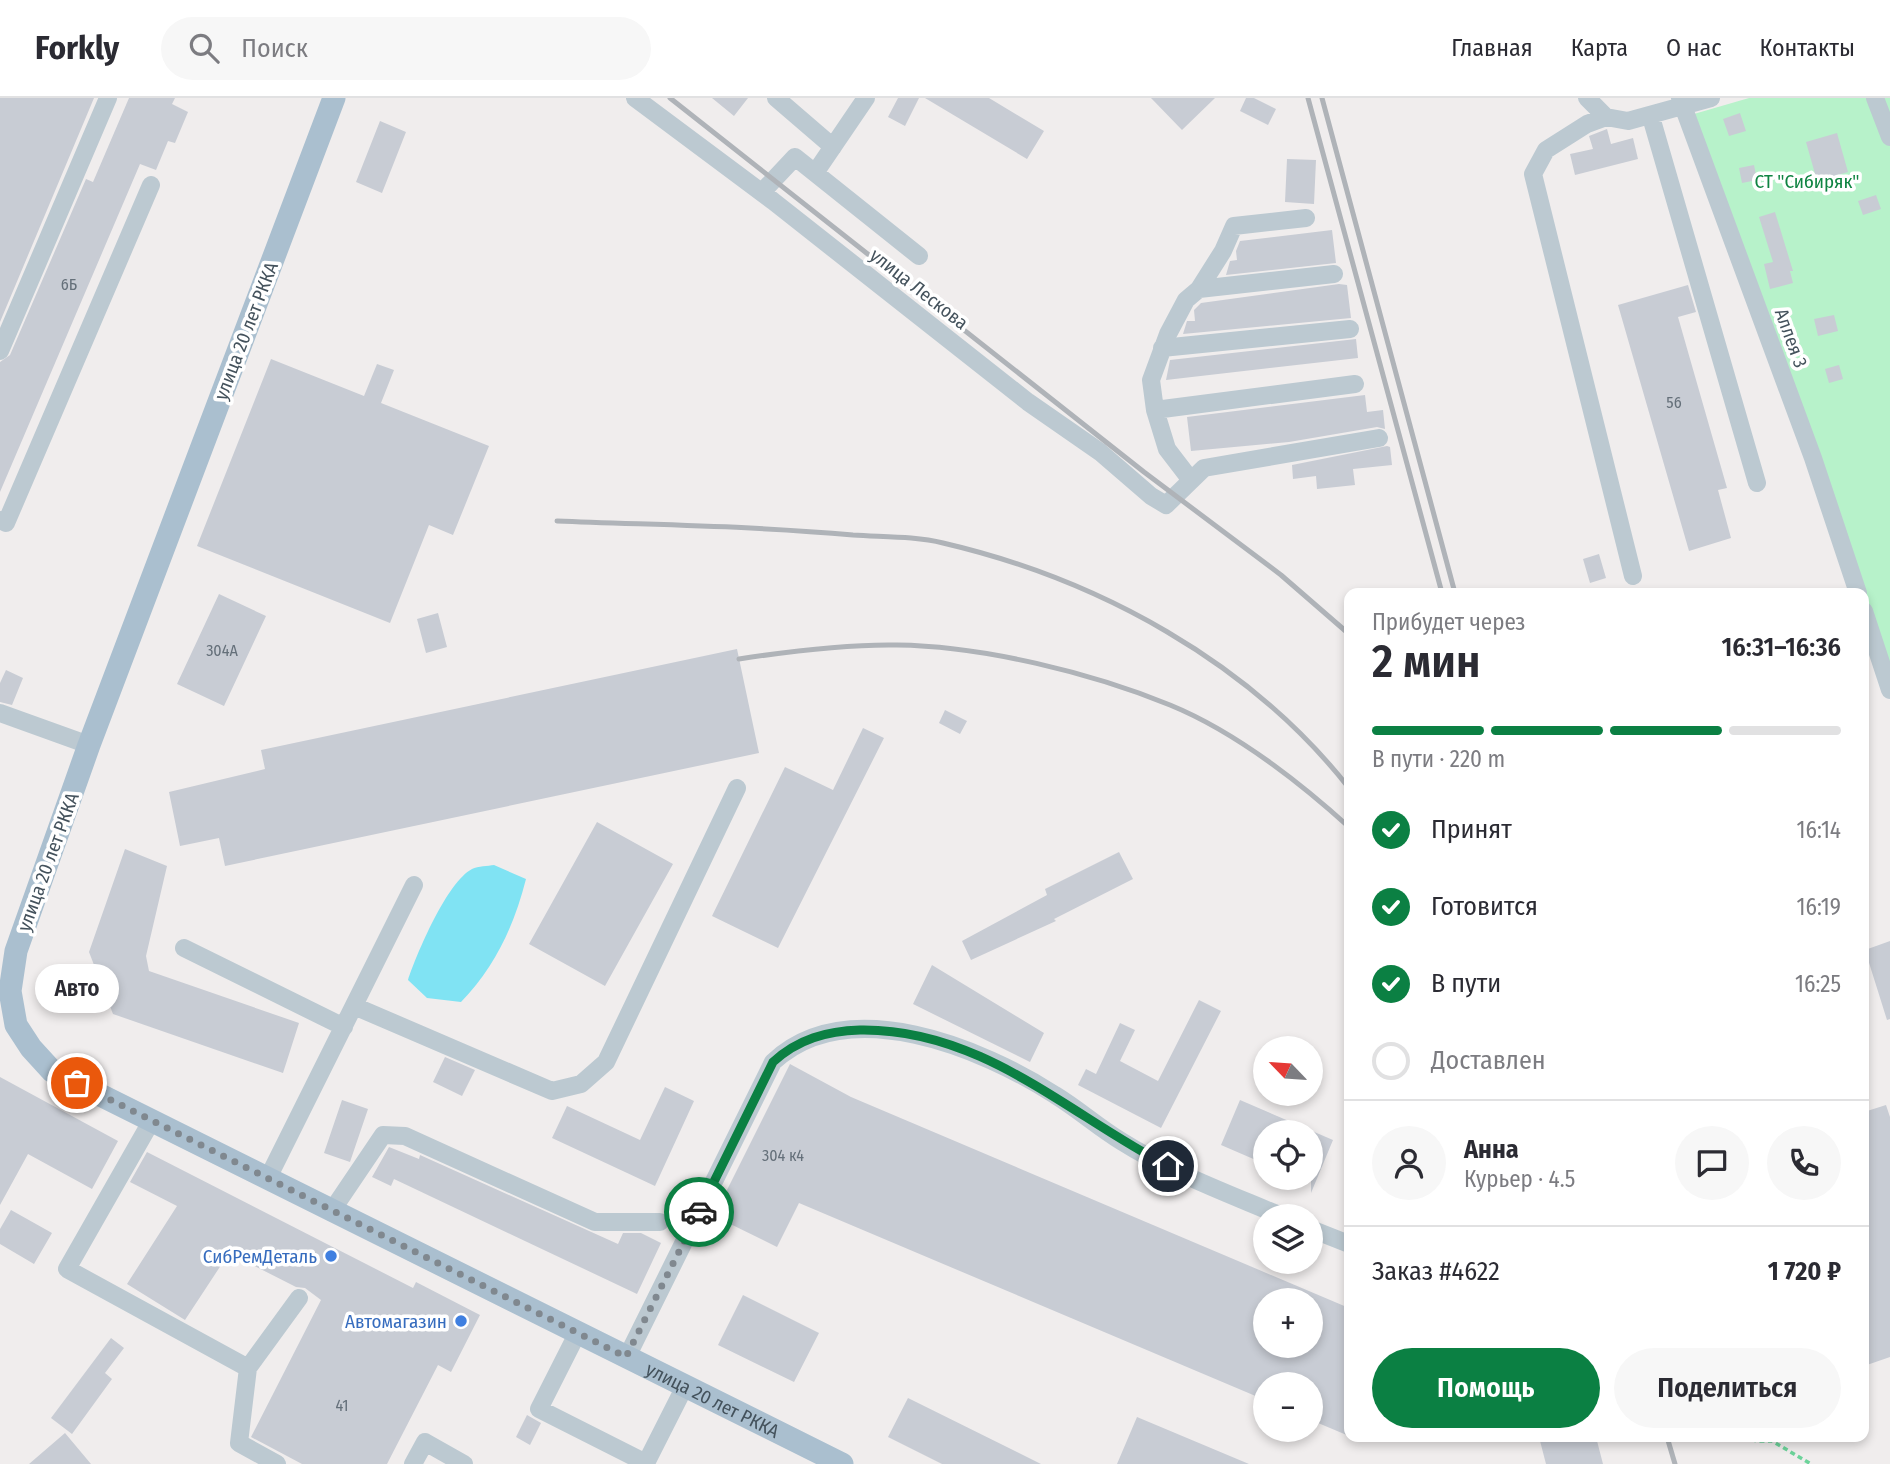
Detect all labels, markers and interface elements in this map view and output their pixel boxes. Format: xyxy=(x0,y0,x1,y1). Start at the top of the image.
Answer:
search box xyxy=(161,17,651,80)
text: Forkly xyxy=(35,28,119,68)
icon: search xyxy=(185,29,223,67)
text: Поиск xyxy=(241,33,308,64)
text: Главная xyxy=(1451,34,1533,62)
text: Карта xyxy=(1571,34,1628,62)
text: О нас xyxy=(1666,34,1721,62)
text: Контакты xyxy=(1759,34,1855,62)
park label: СТ "Сибиряк" xyxy=(1755,170,1859,193)
street label: улица Лескова xyxy=(865,244,973,334)
street label: улица 20 лет РККА xyxy=(209,259,283,403)
house number: 6Б xyxy=(61,275,77,294)
street label: Аллея 3 xyxy=(1770,305,1812,371)
house number: 56 xyxy=(1666,393,1682,412)
text: Прибудет через xyxy=(1372,608,1525,636)
text: 16:31–16:36 xyxy=(1721,632,1841,663)
text: 2 мин xyxy=(1372,634,1480,689)
house number: 304А xyxy=(206,641,238,660)
text: В пути · 220 m xyxy=(1372,745,1505,773)
street label: улица 20 лет РККА xyxy=(12,790,84,934)
icon: check xyxy=(1372,811,1410,849)
text: Принят xyxy=(1431,814,1512,845)
text: 16:14 xyxy=(1797,816,1841,844)
icon: check xyxy=(1372,888,1410,926)
text: Готовится xyxy=(1431,891,1538,922)
text: 16:19 xyxy=(1797,893,1841,921)
callout: Авто xyxy=(35,964,119,1013)
icon: check xyxy=(1372,965,1410,1003)
text: В пути xyxy=(1431,968,1501,999)
text: 16:25 xyxy=(1795,970,1841,998)
text: Авто xyxy=(54,974,100,1002)
north arrow xyxy=(1253,1036,1323,1106)
map controls xyxy=(1253,1036,1323,1442)
text: Доставлен xyxy=(1431,1045,1546,1076)
pin xyxy=(47,1053,107,1113)
icon: bag xyxy=(58,1064,96,1102)
button: locate xyxy=(1253,1120,1323,1190)
button: person xyxy=(1372,1126,1446,1200)
button: chat xyxy=(1675,1126,1749,1200)
button: phone xyxy=(1767,1126,1841,1200)
text: Анна xyxy=(1464,1134,1519,1165)
pin xyxy=(1138,1136,1198,1196)
house number: 304 к4 xyxy=(762,1146,804,1165)
icon: home xyxy=(1149,1147,1187,1185)
text: Курьер · 4.5 xyxy=(1464,1165,1575,1193)
courier xyxy=(664,1177,734,1247)
icon: car xyxy=(680,1193,718,1231)
button: layers xyxy=(1253,1204,1323,1274)
place label: СибРемДеталь xyxy=(203,1245,317,1268)
marker: СибРемДеталь xyxy=(323,1248,339,1264)
text: Заказ #4622 xyxy=(1372,1256,1500,1287)
text: 1 720 ₽ xyxy=(1768,1256,1841,1287)
button: + xyxy=(1253,1288,1323,1358)
place label: Автомагазин xyxy=(345,1310,447,1333)
marker: Автомагазин xyxy=(453,1313,469,1329)
button: Помощь xyxy=(1372,1348,1600,1428)
button: Поделиться xyxy=(1614,1348,1841,1428)
street label: улица 20 лет РККА xyxy=(642,1357,783,1443)
button: − xyxy=(1253,1372,1323,1442)
house number: 41 xyxy=(335,1396,349,1415)

